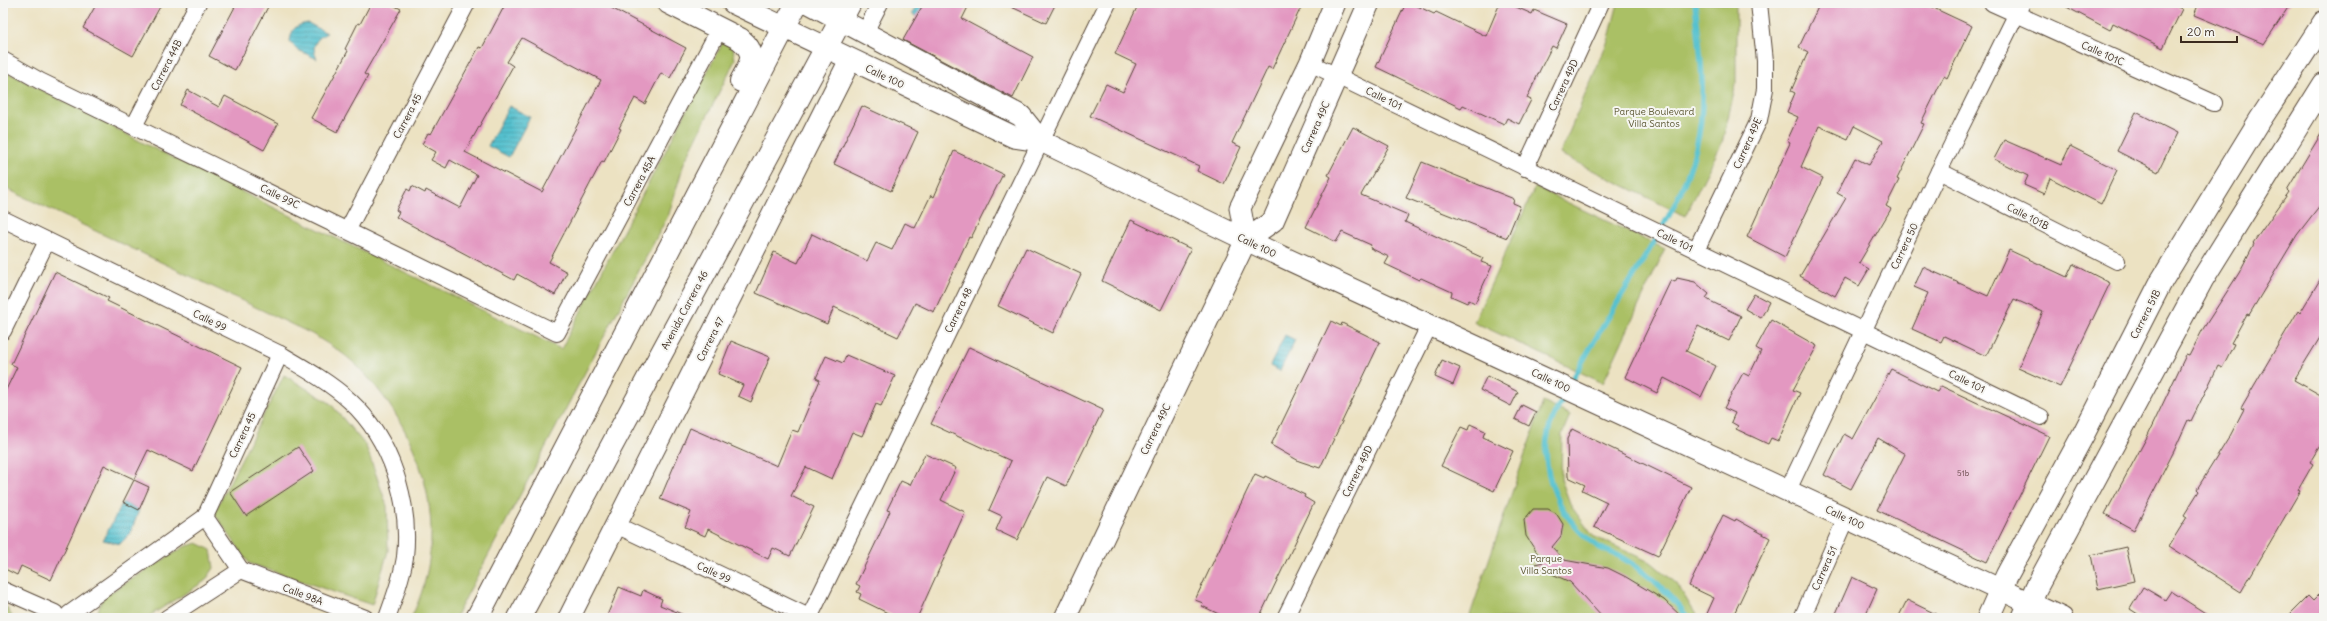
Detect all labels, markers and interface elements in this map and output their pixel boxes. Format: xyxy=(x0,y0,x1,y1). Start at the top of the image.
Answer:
scale bar xyxy=(2181,18,2237,44)
text: 20 m xyxy=(2187,24,2215,39)
street label: Carrera 44B xyxy=(148,37,185,93)
street label: Calle 101C xyxy=(2079,38,2127,69)
street label: Carrera 49D xyxy=(1546,57,1581,113)
street label: Calle 100 xyxy=(863,62,906,91)
street label: Calle 101 xyxy=(1363,84,1404,113)
street label: Carrera 45 xyxy=(390,91,425,141)
street label: Carrera 49C xyxy=(1298,99,1333,155)
park label: Parque Boulevard Villa Santos xyxy=(1614,105,1694,130)
street label: Carrera 49E xyxy=(1730,115,1765,171)
street label: Carrera 45A xyxy=(621,153,658,209)
street label: Calle 99C xyxy=(258,181,302,212)
street label: Calle 101B xyxy=(2005,200,2051,233)
street label: Carrera 50 xyxy=(1888,221,1921,272)
street label: Calle 101 xyxy=(1654,226,1695,255)
street label: Calle 100 xyxy=(1235,231,1278,260)
street label: Avenida Carrera 46 xyxy=(658,268,711,352)
street label: Carrera 48 xyxy=(942,285,975,335)
street label: Carrera 51B xyxy=(2127,287,2164,341)
street label: Calle 99 xyxy=(191,307,229,334)
street label: Carrera 47 xyxy=(694,315,727,364)
street label: Calle 100 xyxy=(1529,366,1572,395)
street label: Calle 101 xyxy=(1946,367,1987,396)
street label: Carrera 49C xyxy=(1137,401,1174,457)
street label: Carrera 45 xyxy=(226,410,259,460)
street label: Carrera 49D xyxy=(1339,443,1376,499)
house number: 51b xyxy=(1957,468,1970,478)
street label: Calle 100 xyxy=(1823,503,1866,532)
street label: Carrera 51 xyxy=(1809,544,1840,592)
park label: Parque Villa Santos xyxy=(1520,552,1572,577)
street label: Calle 99 xyxy=(695,559,733,586)
street label: Calle 98A xyxy=(281,581,325,608)

